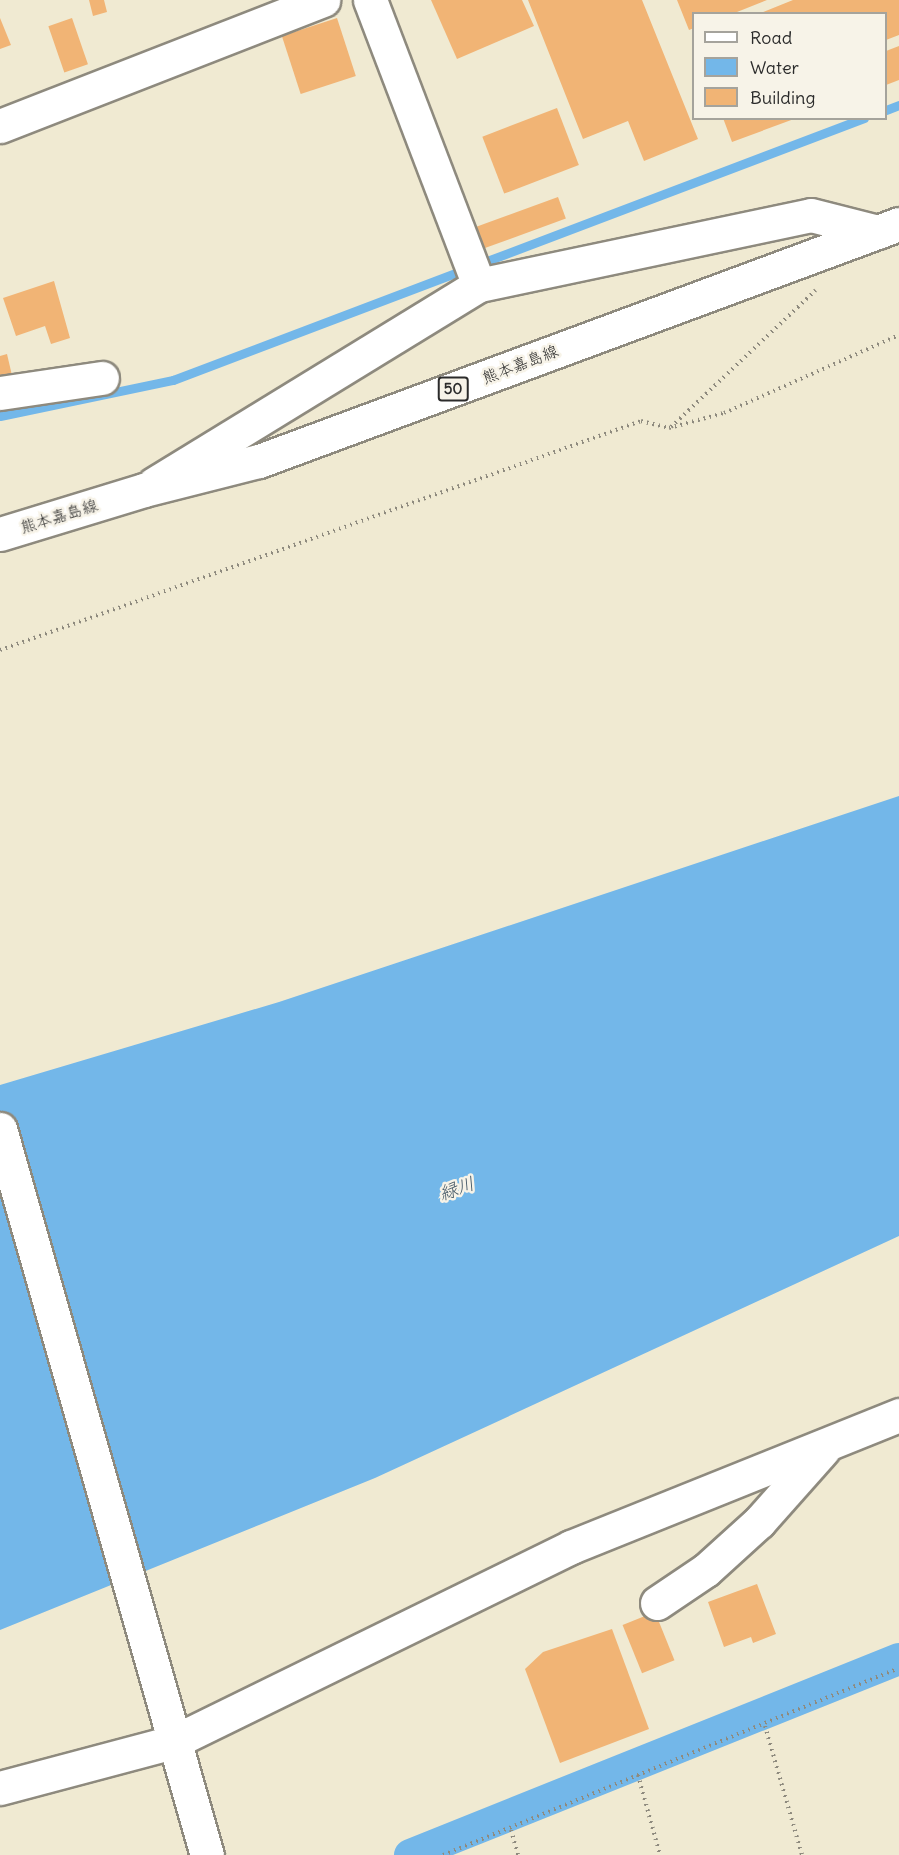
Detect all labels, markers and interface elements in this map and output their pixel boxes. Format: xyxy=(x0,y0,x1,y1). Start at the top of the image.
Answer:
legend xyxy=(692,12,887,120)
text: Road xyxy=(750,26,792,49)
text: Water xyxy=(750,56,799,79)
text: Building xyxy=(750,86,815,109)
street label: 熊本嘉島線 xyxy=(479,341,561,387)
road number: 50 xyxy=(436,377,470,401)
street label: 熊本嘉島線 xyxy=(18,495,100,537)
water label: 緑川 xyxy=(436,1173,478,1205)

